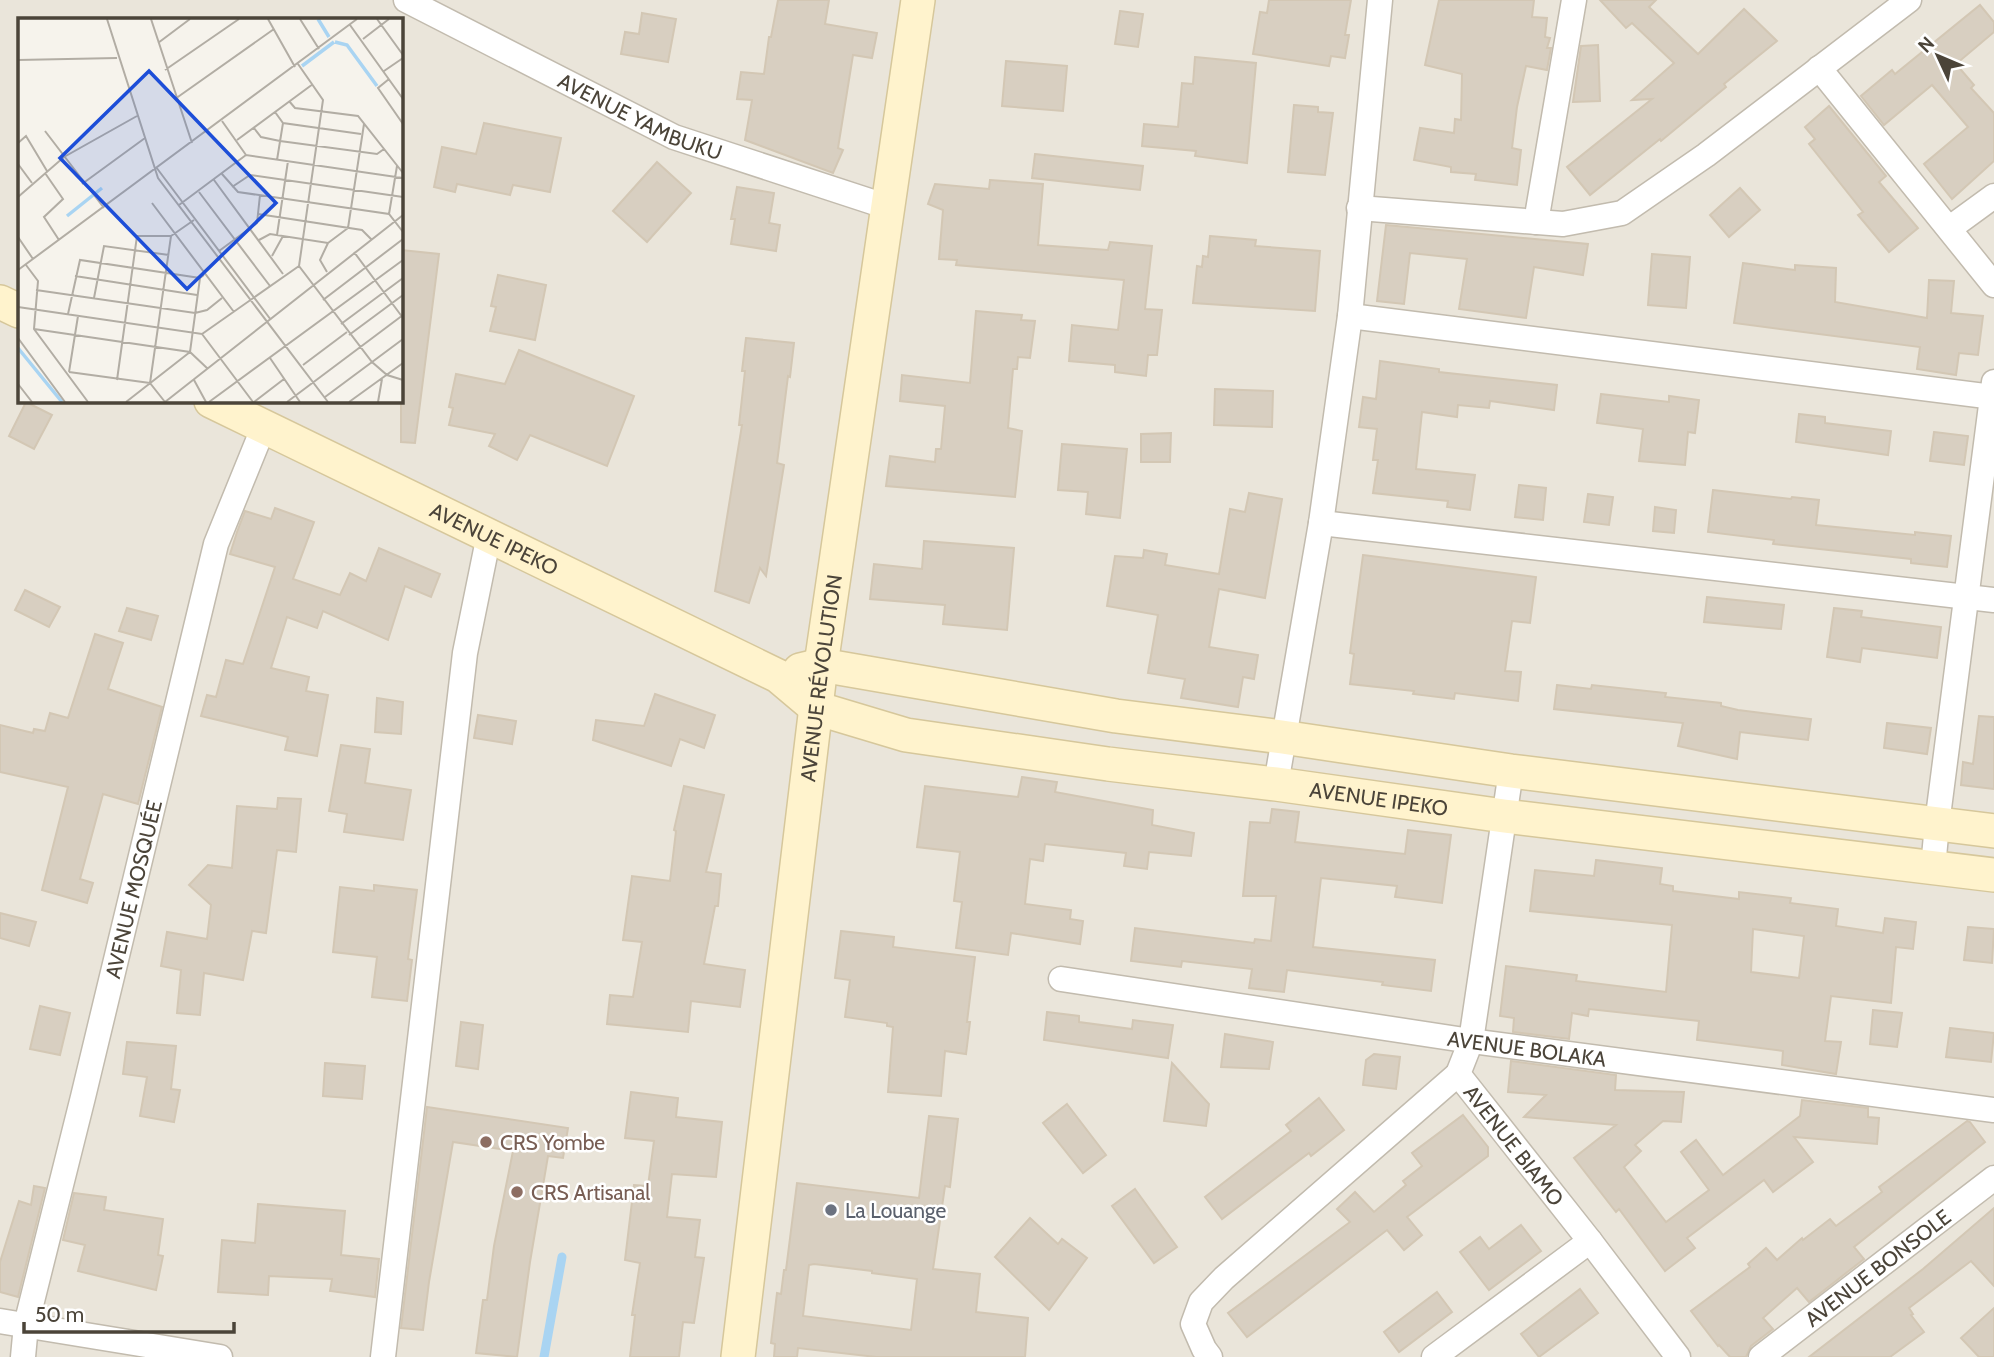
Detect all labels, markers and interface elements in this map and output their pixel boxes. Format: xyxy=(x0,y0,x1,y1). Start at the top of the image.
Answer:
inset map xyxy=(18,18,402,402)
north arrow xyxy=(1903,21,1973,91)
text: N xyxy=(1913,32,1939,57)
street label: AVENUE YAMBUKU xyxy=(554,68,725,164)
street label: AVENUE IPEKO xyxy=(426,497,563,580)
street label: AVENUE RÉVOLUTION xyxy=(795,573,847,783)
street label: AVENUE IPEKO xyxy=(1308,776,1450,821)
street label: AVENUE MOSQUÉE xyxy=(99,797,167,981)
street label: AVENUE BOLAKA xyxy=(1446,1025,1608,1071)
street label: AVENUE BIAMO xyxy=(1459,1080,1569,1210)
place label: CRS Yombe xyxy=(500,1130,605,1155)
marker: CRS Yombe xyxy=(478,1134,494,1150)
place label: CRS Artisanal xyxy=(531,1180,650,1205)
marker: CRS Artisanal xyxy=(509,1184,525,1200)
place label: La Louange xyxy=(845,1198,946,1223)
marker: La Louange xyxy=(823,1202,839,1218)
street label: AVENUE BONSOLE xyxy=(1800,1204,1955,1331)
scale bar xyxy=(24,1290,234,1334)
text: 50 m xyxy=(35,1302,84,1327)

